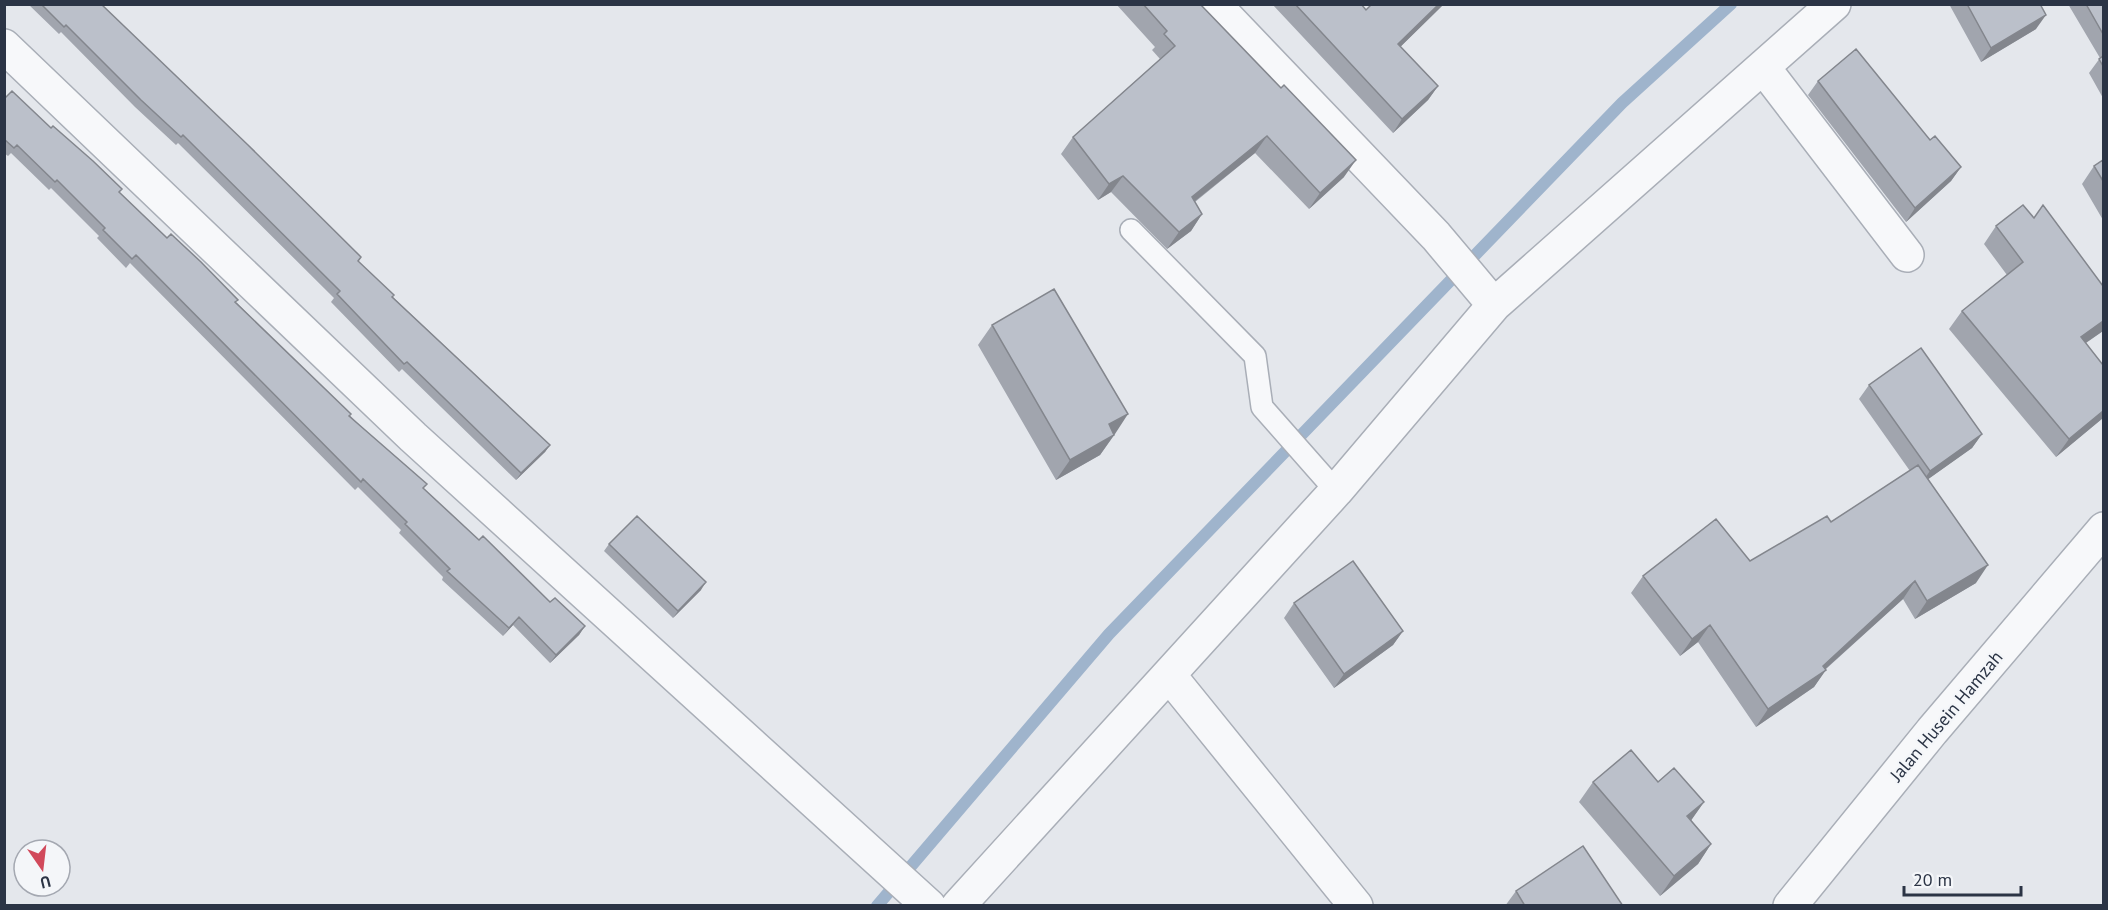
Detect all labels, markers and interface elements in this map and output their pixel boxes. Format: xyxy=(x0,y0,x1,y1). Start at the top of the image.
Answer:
street label: Jalan Husein Hamzah xyxy=(1884,646,2007,787)
north arrow xyxy=(12,838,72,898)
scale bar xyxy=(1904,859,2021,897)
text: 20 m xyxy=(1913,868,1952,891)
text: U xyxy=(38,872,53,893)

